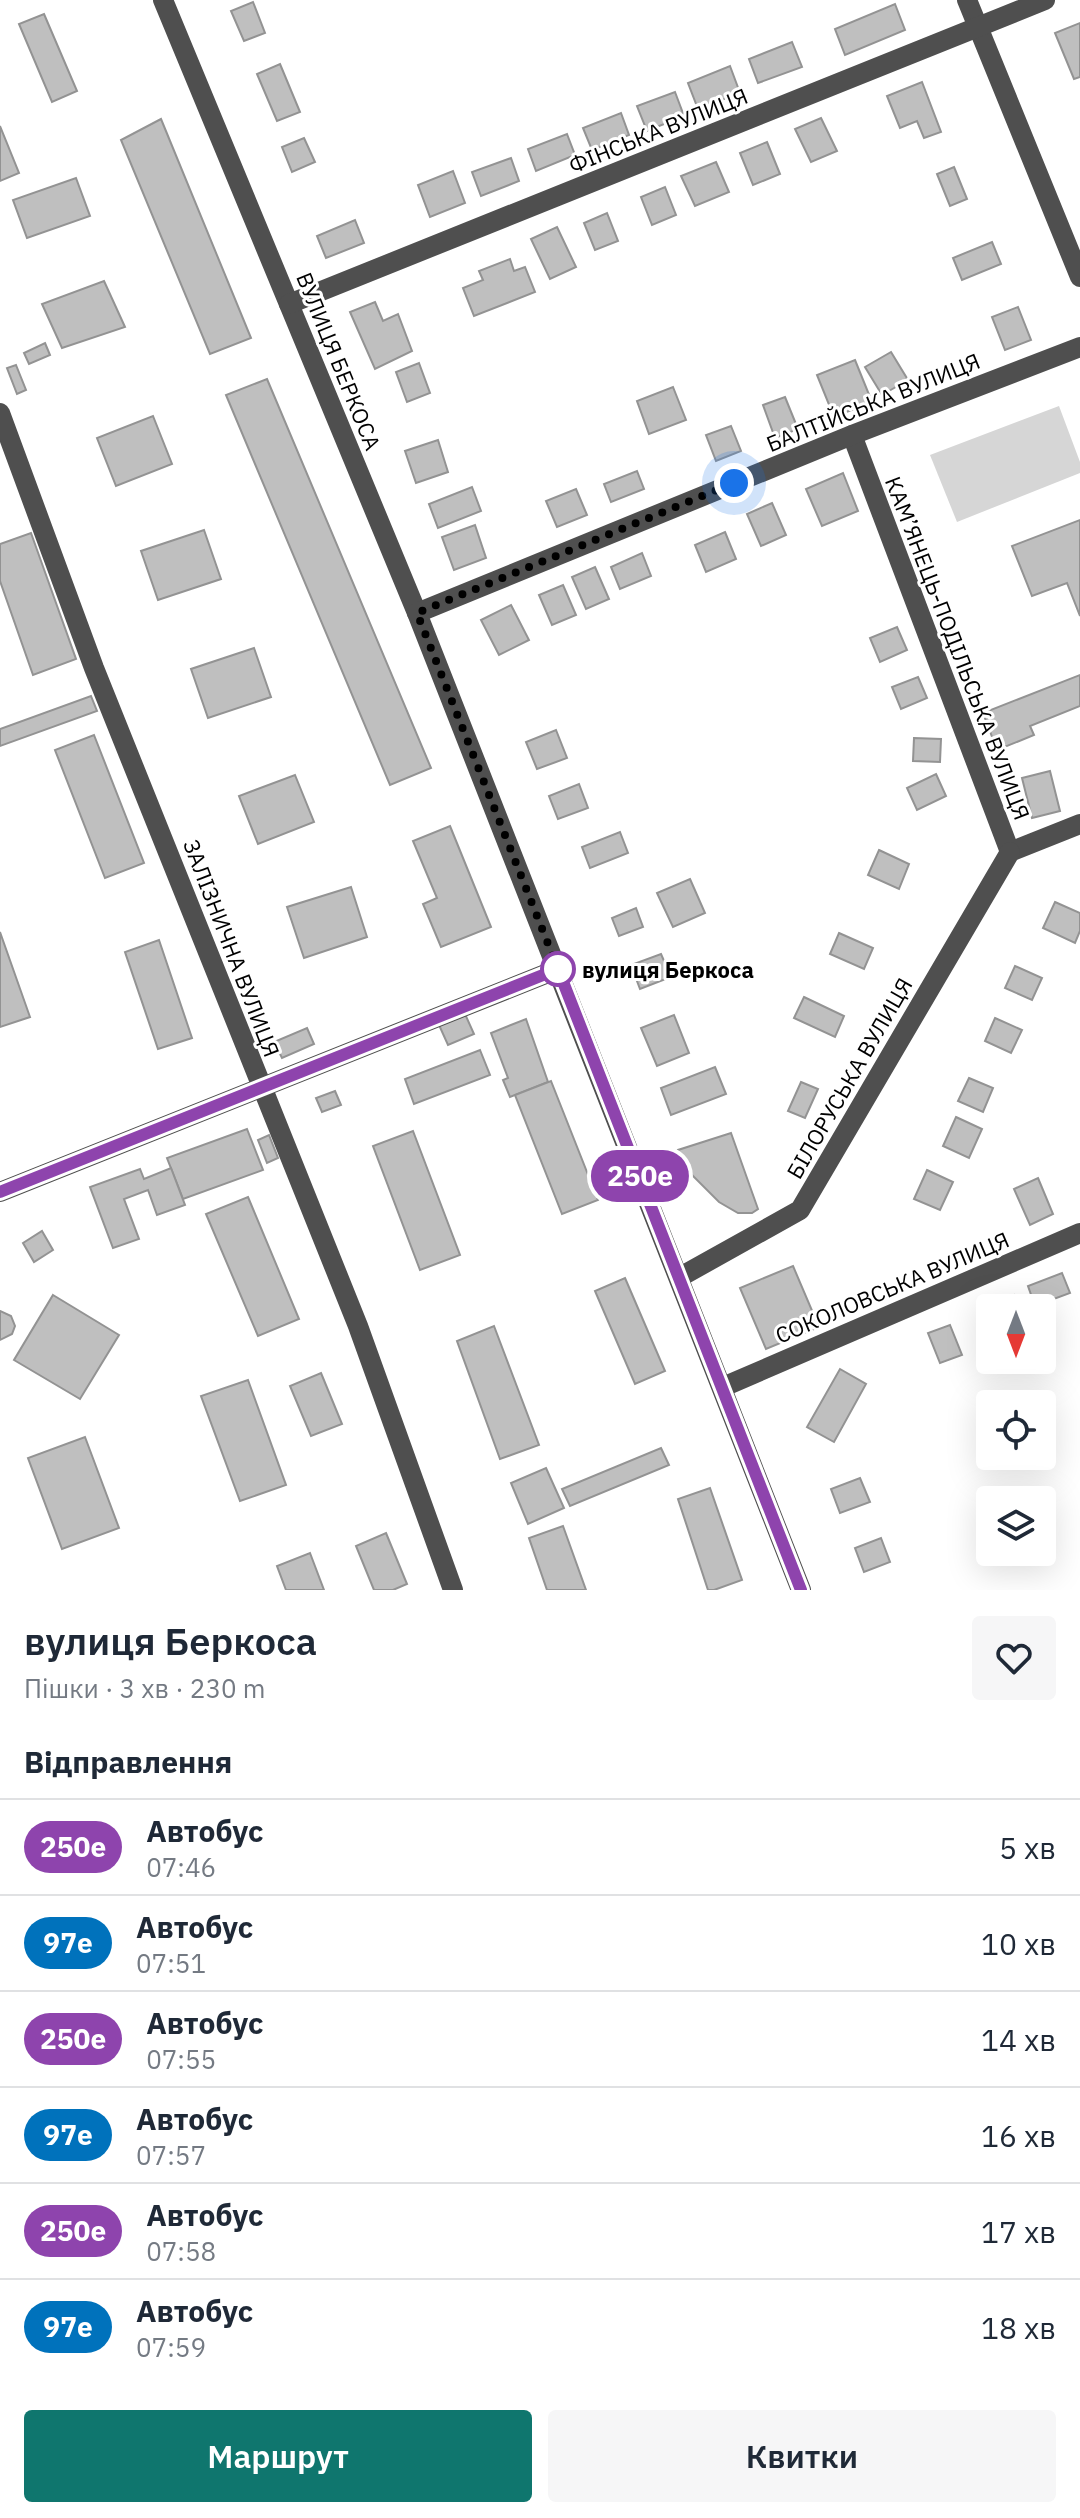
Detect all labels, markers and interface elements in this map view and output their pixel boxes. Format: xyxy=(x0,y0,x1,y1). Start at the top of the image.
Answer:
street label: ФІНСЬКА ВУЛИЦЯ xyxy=(564,81,752,179)
street label: ВУЛИЦЯ БЕРКОСА xyxy=(290,268,388,454)
street label: БАЛТІЙСЬКА ВУЛИЦЯ xyxy=(762,346,984,458)
your location xyxy=(714,463,754,503)
street label: КАМ’ЯНЕЦЬ-ПОДІЛЬСЬКА ВУЛИЦЯ xyxy=(879,472,1037,824)
street label: ЗАЛІЗНИЧНА ВУЛИЦЯ xyxy=(177,835,287,1061)
marker: вулиця Беркоса xyxy=(541,952,575,986)
place label: вулиця Беркоса xyxy=(582,955,754,984)
street label: БІЛОРУСЬКА ВУЛИЦЯ xyxy=(780,972,918,1184)
line badge: 250е xyxy=(584,1150,696,1202)
text: 250е xyxy=(607,1157,673,1194)
street label: СОКОЛОВСЬКА ВУЛИЦЯ xyxy=(771,1225,1013,1349)
north arrow xyxy=(976,1294,1056,1374)
map controls xyxy=(976,1294,1056,1566)
button: locate xyxy=(976,1390,1056,1470)
button: layers xyxy=(976,1486,1056,1566)
text: вулиця Беркоса xyxy=(24,1616,317,1665)
button: heart xyxy=(972,1616,1056,1700)
text: Пішки · 3 хв · 230 m xyxy=(24,1671,265,1705)
text: Відправлення xyxy=(24,1742,232,1781)
text: Автобус xyxy=(146,1811,263,1850)
text: 250е xyxy=(40,1828,106,1865)
text: 5 хв xyxy=(999,1828,1056,1867)
text: 07:46 xyxy=(146,1850,216,1884)
text: Автобус xyxy=(136,1907,253,1946)
text: 97е xyxy=(43,1924,93,1961)
text: 10 хв xyxy=(981,1924,1056,1963)
text: 07:51 xyxy=(136,1946,206,1980)
text: Автобус xyxy=(146,2003,263,2042)
text: 250е xyxy=(40,2020,106,2057)
text: 14 хв xyxy=(981,2020,1056,2059)
text: 07:55 xyxy=(146,2042,216,2076)
text: Автобус xyxy=(136,2099,253,2138)
text: 97е xyxy=(43,2116,93,2153)
text: 16 хв xyxy=(981,2116,1056,2155)
text: 07:57 xyxy=(136,2138,206,2172)
text: Автобус xyxy=(146,2195,263,2234)
text: 250е xyxy=(40,2212,106,2249)
text: 17 хв xyxy=(981,2212,1056,2251)
text: 07:58 xyxy=(146,2234,216,2268)
text: Автобус xyxy=(136,2291,253,2330)
text: 97е xyxy=(43,2308,93,2345)
text: 18 хв xyxy=(981,2308,1056,2347)
text: 07:59 xyxy=(136,2330,206,2364)
button: Маршрут xyxy=(24,2410,532,2502)
button: Квитки xyxy=(548,2410,1056,2502)

